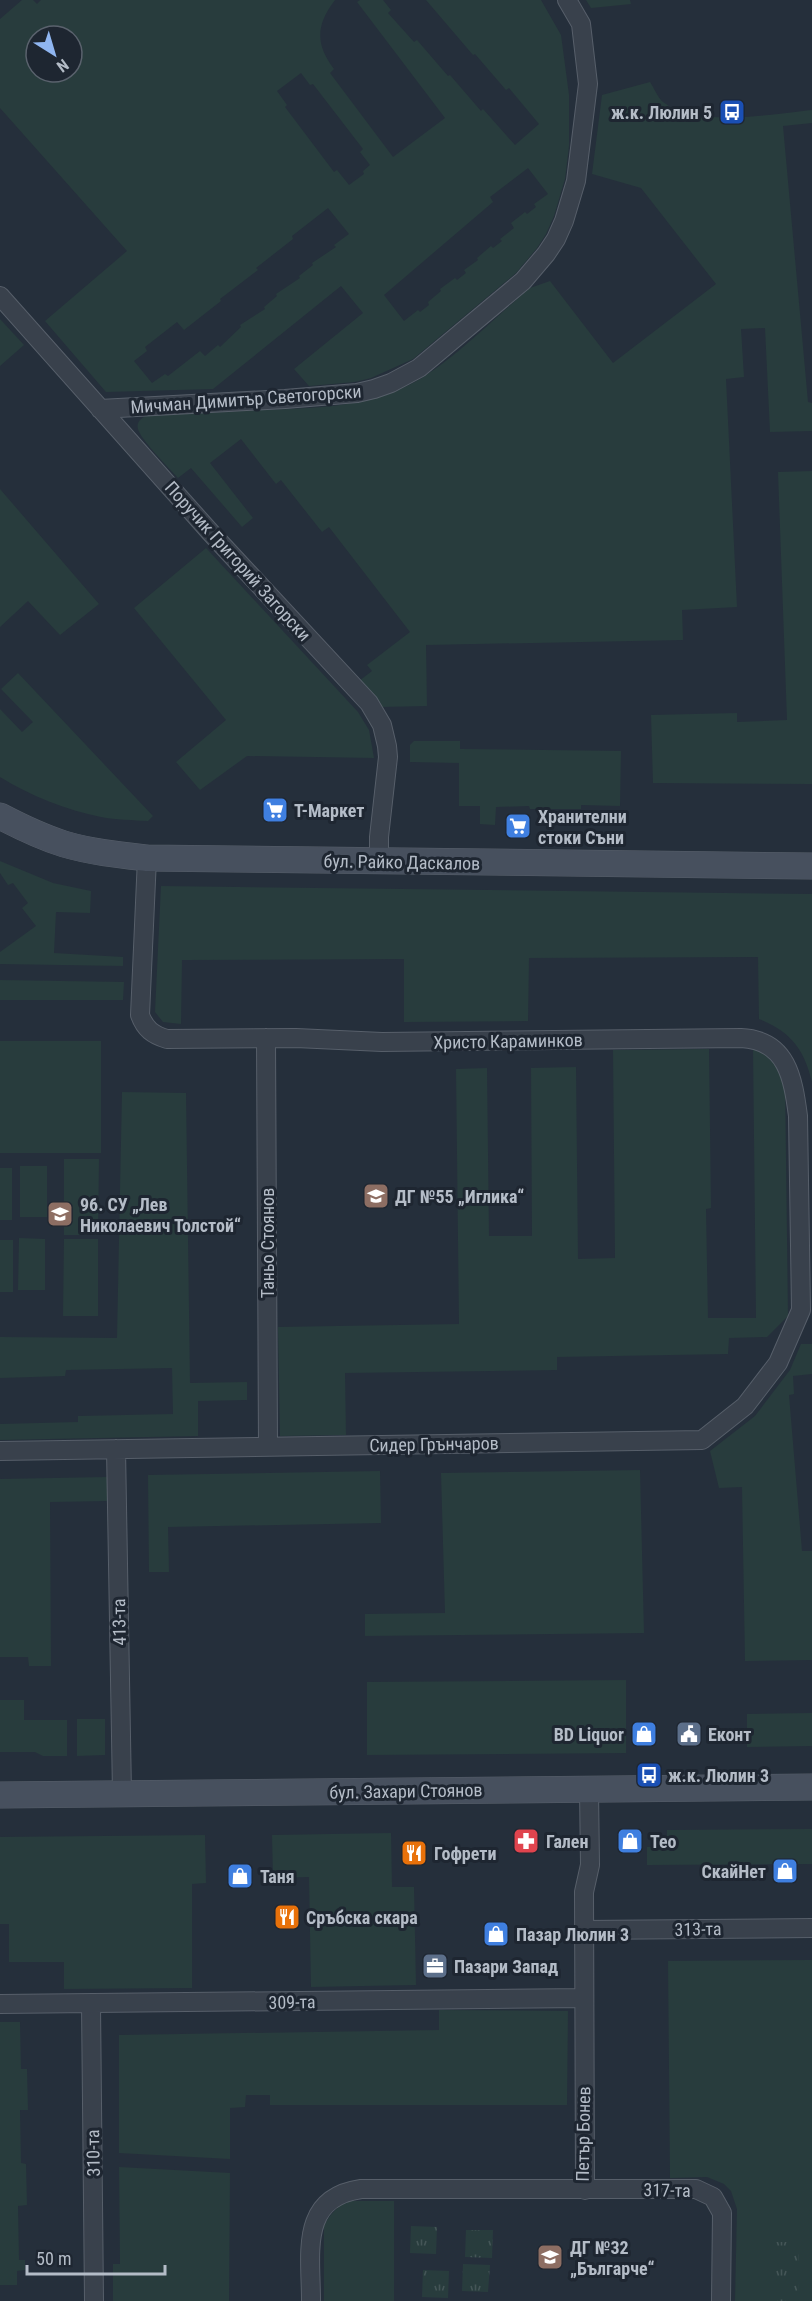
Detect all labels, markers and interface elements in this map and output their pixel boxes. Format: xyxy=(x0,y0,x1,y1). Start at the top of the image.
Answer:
north arrow xyxy=(24,24,84,84)
text: N xyxy=(53,55,72,76)
bus stop icon: ж.к. Люлин 5 xyxy=(717,97,747,127)
place label: ж.к. Люлин 5 xyxy=(611,102,712,123)
street label: Мичман Димитър Светогорски xyxy=(130,380,362,418)
street label: Поручик Григорий Загорски xyxy=(161,477,315,645)
supermarket icon: Т-Маркет xyxy=(260,795,290,825)
place label: Т-Маркет xyxy=(294,800,365,821)
place label: Хранителни стоки Съни xyxy=(538,806,627,848)
supermarket icon: Хранителни стоки Съни xyxy=(503,811,533,841)
street label: бул. Райко Даскалов xyxy=(324,850,480,874)
street label: Христо Караминков xyxy=(433,1029,583,1053)
school or university icon: ДГ №55 „Иглика“ xyxy=(361,1181,391,1211)
place label: ДГ №55 „Иглика“ xyxy=(395,1186,524,1207)
street label: Таньо Стоянов xyxy=(257,1188,278,1298)
place label: 96. СУ „Лев Николаевич Толстой“ xyxy=(80,1194,241,1236)
school or university icon: 96. СУ „Лев Николаевич Толстой“ xyxy=(45,1199,75,1229)
street label: Сидер Грънчаров xyxy=(369,1432,499,1456)
street label: 413-та xyxy=(108,1598,130,1646)
shop icon: BD Liquor xyxy=(629,1719,659,1749)
public building icon: Еконт xyxy=(674,1719,704,1749)
place label: BD Liquor xyxy=(554,1724,624,1745)
place label: Еконт xyxy=(708,1724,752,1745)
bus stop icon: ж.к. Люлин 3 xyxy=(634,1760,664,1790)
place label: ж.к. Люлин 3 xyxy=(668,1765,769,1786)
street label: бул. Захари Стоянов xyxy=(329,1779,483,1803)
pharmacy icon: Гален xyxy=(511,1826,541,1856)
shop icon: Тео xyxy=(615,1826,645,1856)
place label: Гален xyxy=(546,1831,588,1852)
place label: Тео xyxy=(650,1831,677,1852)
restaurant icon: Гофрети xyxy=(399,1838,429,1868)
place label: Гофрети xyxy=(434,1843,496,1864)
shop icon: СкайНет xyxy=(770,1856,800,1886)
shop icon: Таня xyxy=(225,1861,255,1891)
place label: СкайНет xyxy=(701,1861,766,1882)
place label: Таня xyxy=(260,1866,295,1887)
restaurant icon: Сръбска скара xyxy=(272,1902,302,1932)
place label: Сръбска скара xyxy=(306,1907,418,1928)
street label: 313-та xyxy=(674,1918,722,1940)
shop icon: Пазар Люлин 3 xyxy=(481,1919,511,1949)
place label: Пазар Люлин 3 xyxy=(516,1924,629,1945)
office icon: Пазари Запад xyxy=(420,1951,450,1981)
place label: Пазари Запад xyxy=(454,1956,558,1977)
street label: 309-та xyxy=(268,1991,316,2013)
street label: Петър Бонев xyxy=(572,2086,594,2182)
street label: 310-та xyxy=(82,2129,104,2177)
street label: 317-та xyxy=(643,2179,691,2201)
place label: ДГ №32 „Българче“ xyxy=(570,2237,654,2279)
scale bar xyxy=(27,2238,165,2276)
school or university icon: ДГ №32 „Българче“ xyxy=(535,2242,565,2272)
text: 50 m xyxy=(36,2248,71,2269)

